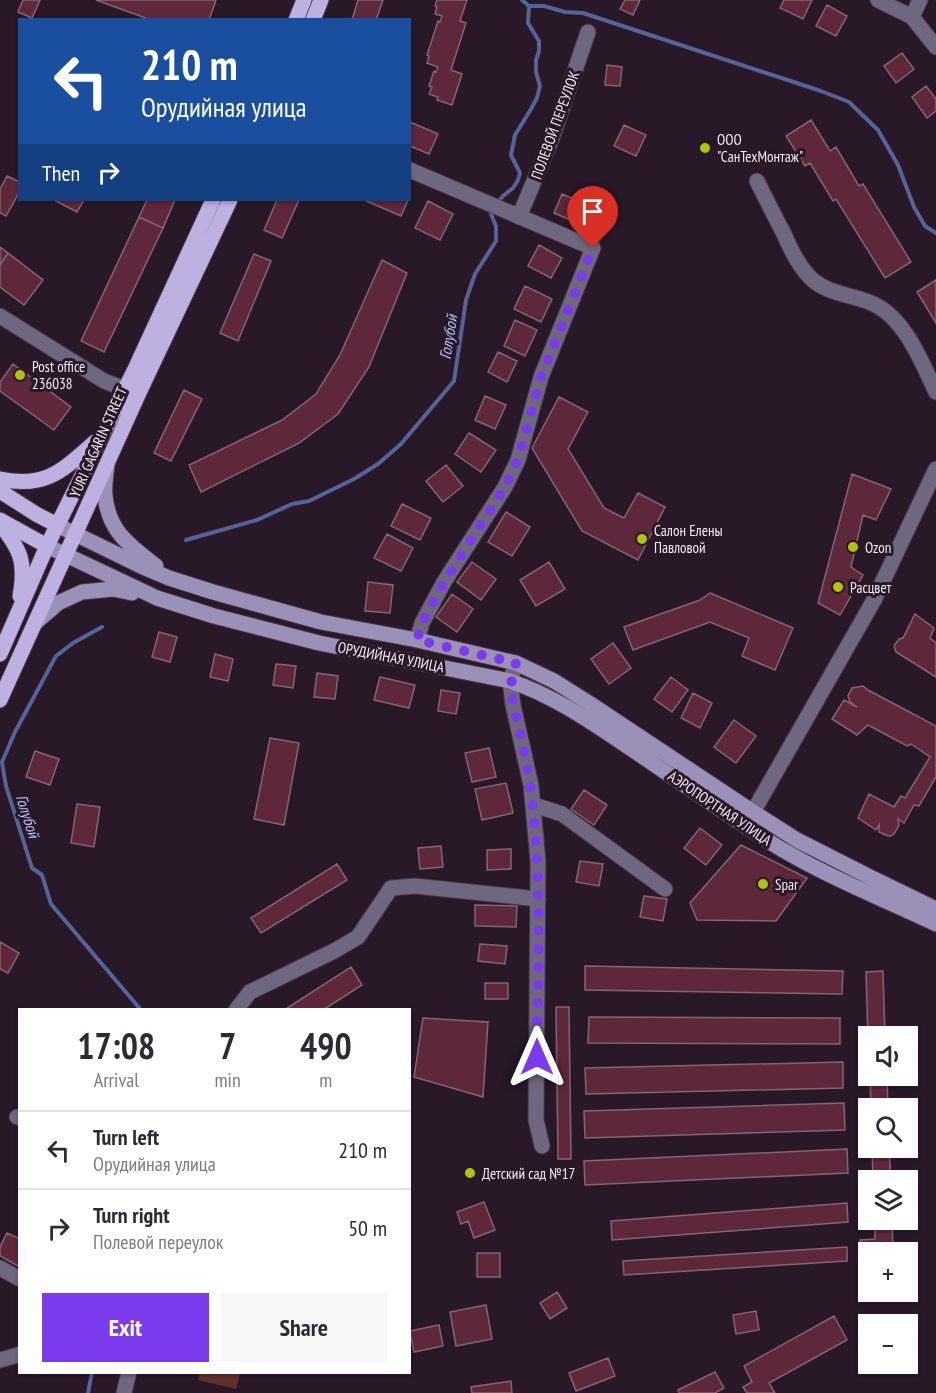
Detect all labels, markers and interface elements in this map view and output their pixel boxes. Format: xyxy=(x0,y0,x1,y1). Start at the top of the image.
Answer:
text: 210 m xyxy=(141,37,238,92)
icon: left xyxy=(42,42,120,120)
street label: ПОЛЕВОЙ ПЕРЕУЛОК xyxy=(527,68,584,182)
text: Орудийная улица xyxy=(141,90,307,124)
place label: ООО "СанТехМонтаж" xyxy=(717,130,803,166)
marker: ООО "СанТехМонтаж" xyxy=(698,141,712,155)
icon: right xyxy=(92,156,125,189)
text: Then xyxy=(42,159,80,187)
pin xyxy=(567,186,618,248)
icon: arrive xyxy=(576,195,609,228)
water label: Голубой xyxy=(435,311,462,361)
place label: Post office 236038 xyxy=(32,357,85,393)
marker: Post office 236038 xyxy=(13,368,27,382)
street label: YURI GAGARIN STREET xyxy=(65,384,131,500)
place label: Салон Елены Павловой xyxy=(654,521,722,557)
marker: Салон Елены Павловой xyxy=(635,532,649,546)
place label: Ozon xyxy=(865,538,891,557)
marker: Ozon xyxy=(846,540,860,554)
place label: Расцвет xyxy=(850,578,892,597)
marker: Расцвет xyxy=(831,580,845,594)
street label: ОРУДИЙНАЯ УЛИЦА xyxy=(336,637,447,677)
street label: АЭРОПОРТНАЯ УЛИЦА xyxy=(665,766,776,850)
water label: Голубой xyxy=(12,792,45,842)
place label: Spar xyxy=(775,875,799,894)
marker: Spar xyxy=(756,877,770,891)
text: 17:08 xyxy=(77,1022,155,1069)
text: 7 xyxy=(219,1022,236,1069)
text: 490 xyxy=(300,1022,352,1069)
position arrow xyxy=(505,1025,569,1089)
map controls xyxy=(858,1026,918,1374)
button: sound xyxy=(858,1026,918,1086)
text: Arrival xyxy=(94,1067,139,1093)
text: min xyxy=(215,1067,241,1093)
text: m xyxy=(319,1067,332,1093)
button: search xyxy=(858,1098,918,1158)
text: Turn left xyxy=(93,1123,159,1151)
icon: left xyxy=(42,1134,75,1167)
text: 210 m xyxy=(338,1136,387,1164)
text: Орудийная улица xyxy=(93,1151,216,1177)
place label: Детский сад №17 xyxy=(482,1164,575,1183)
marker: Детский сад №17 xyxy=(463,1166,477,1180)
button: layers xyxy=(858,1170,918,1230)
text: Turn right xyxy=(93,1201,170,1229)
icon: right xyxy=(42,1212,75,1245)
text: 50 m xyxy=(348,1214,387,1242)
text: Полевой переулок xyxy=(93,1229,224,1255)
button: + xyxy=(858,1242,918,1302)
button: Exit xyxy=(42,1293,209,1362)
button: Share xyxy=(221,1293,387,1362)
button: − xyxy=(858,1314,918,1374)

